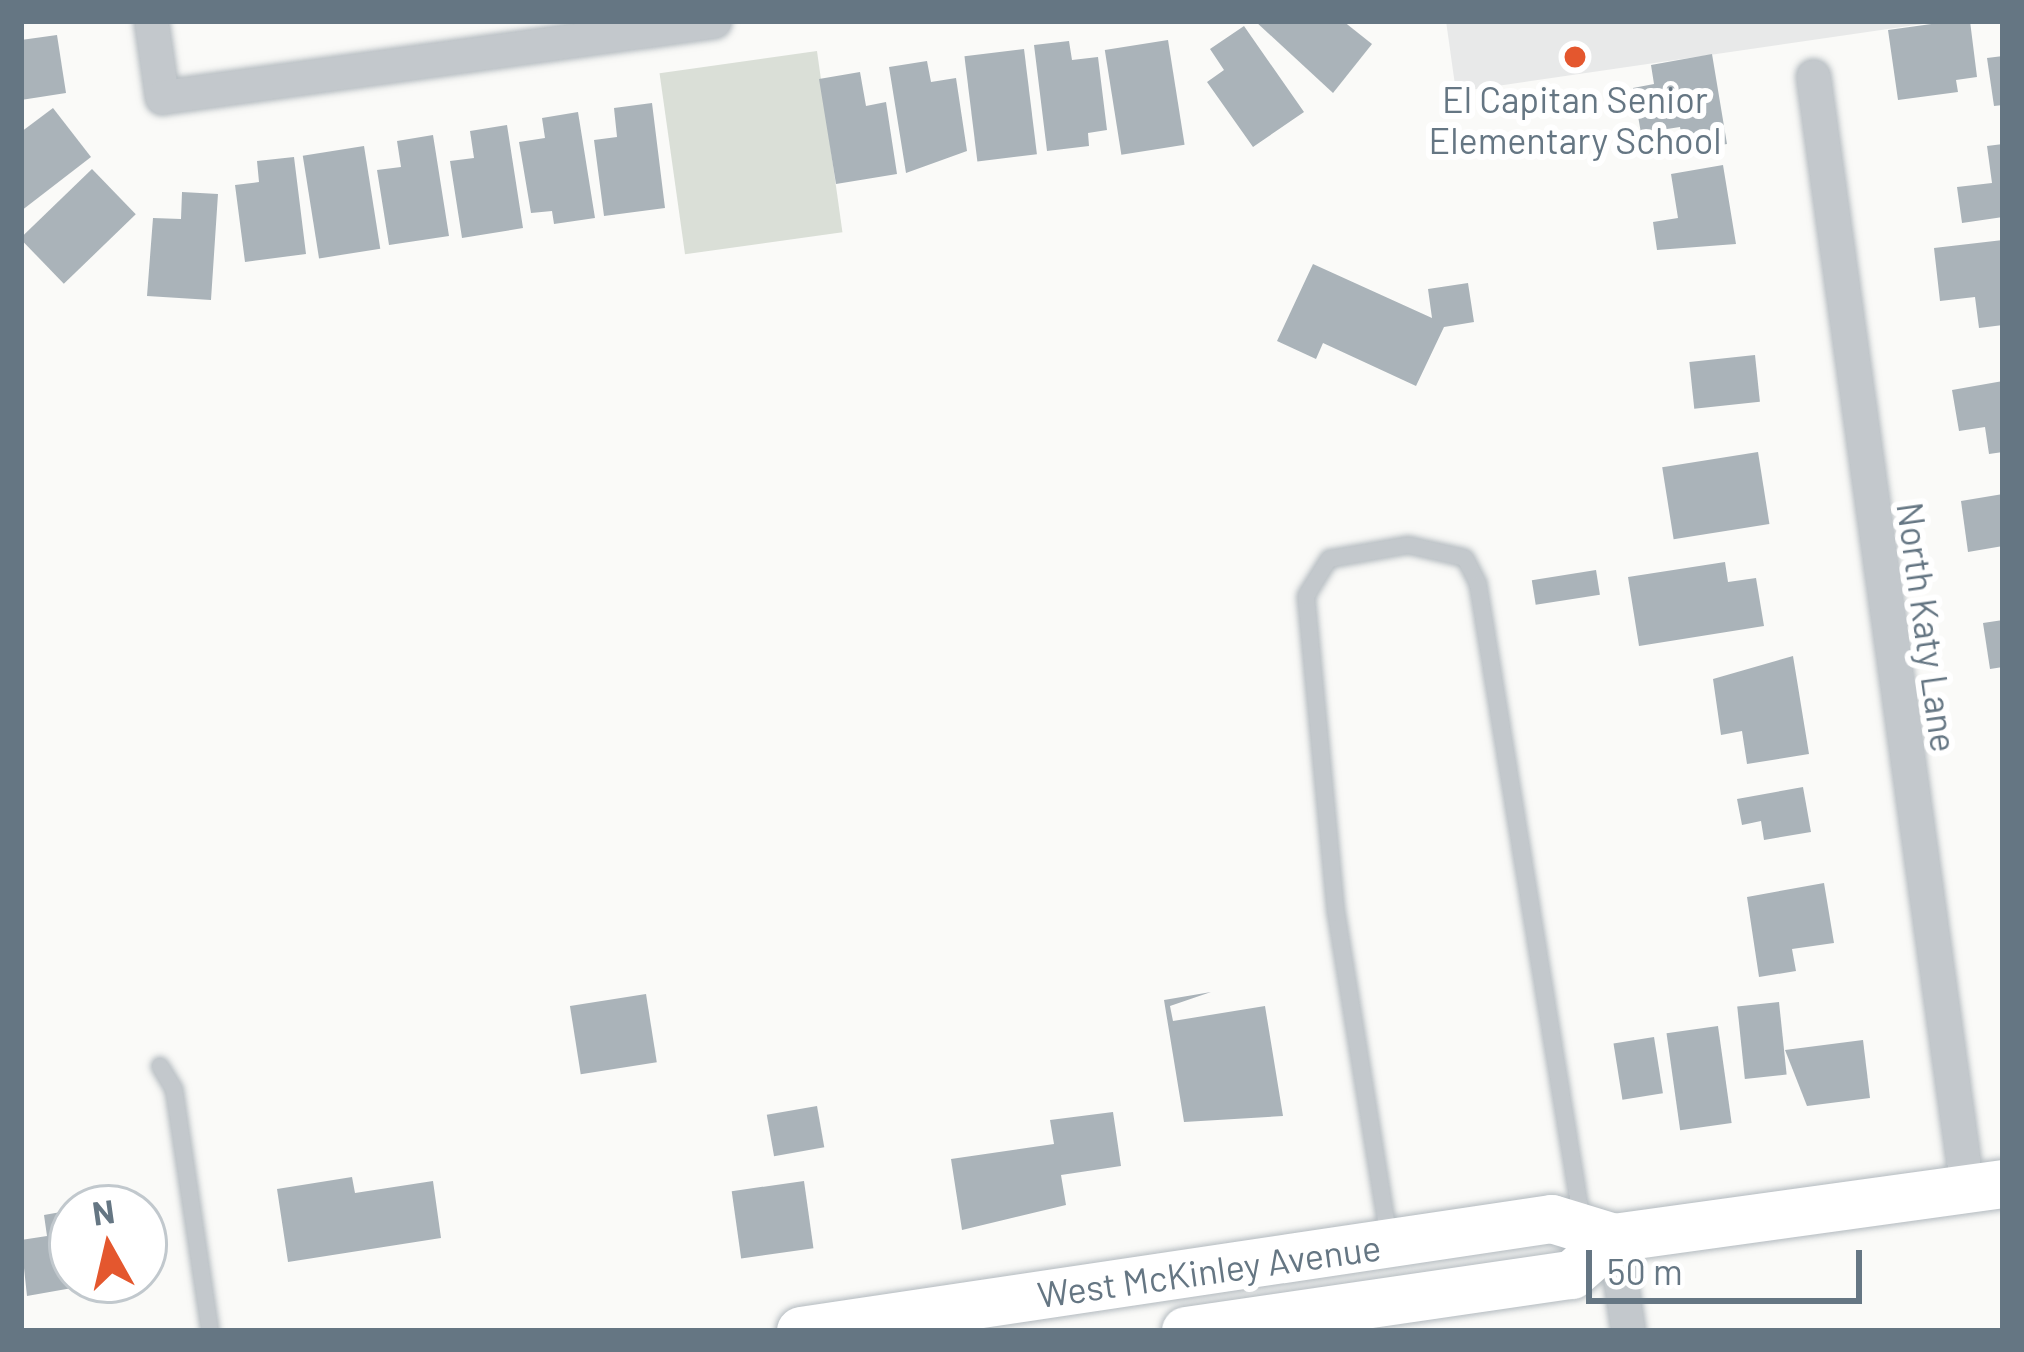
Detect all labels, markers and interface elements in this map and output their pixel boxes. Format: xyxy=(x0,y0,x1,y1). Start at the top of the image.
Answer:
marker: El Capitan Senior Elementary School xyxy=(1562,44,1588,70)
place label: El Capitan Senior Elementary School xyxy=(1428,76,1722,161)
street label: North Katy Lane xyxy=(1889,499,1967,755)
north arrow xyxy=(48,1184,168,1304)
text: N xyxy=(90,1190,117,1233)
street label: West McKinley Avenue xyxy=(1034,1224,1384,1316)
scale bar xyxy=(1592,1226,1868,1300)
text: 50 m xyxy=(1607,1249,1683,1292)

